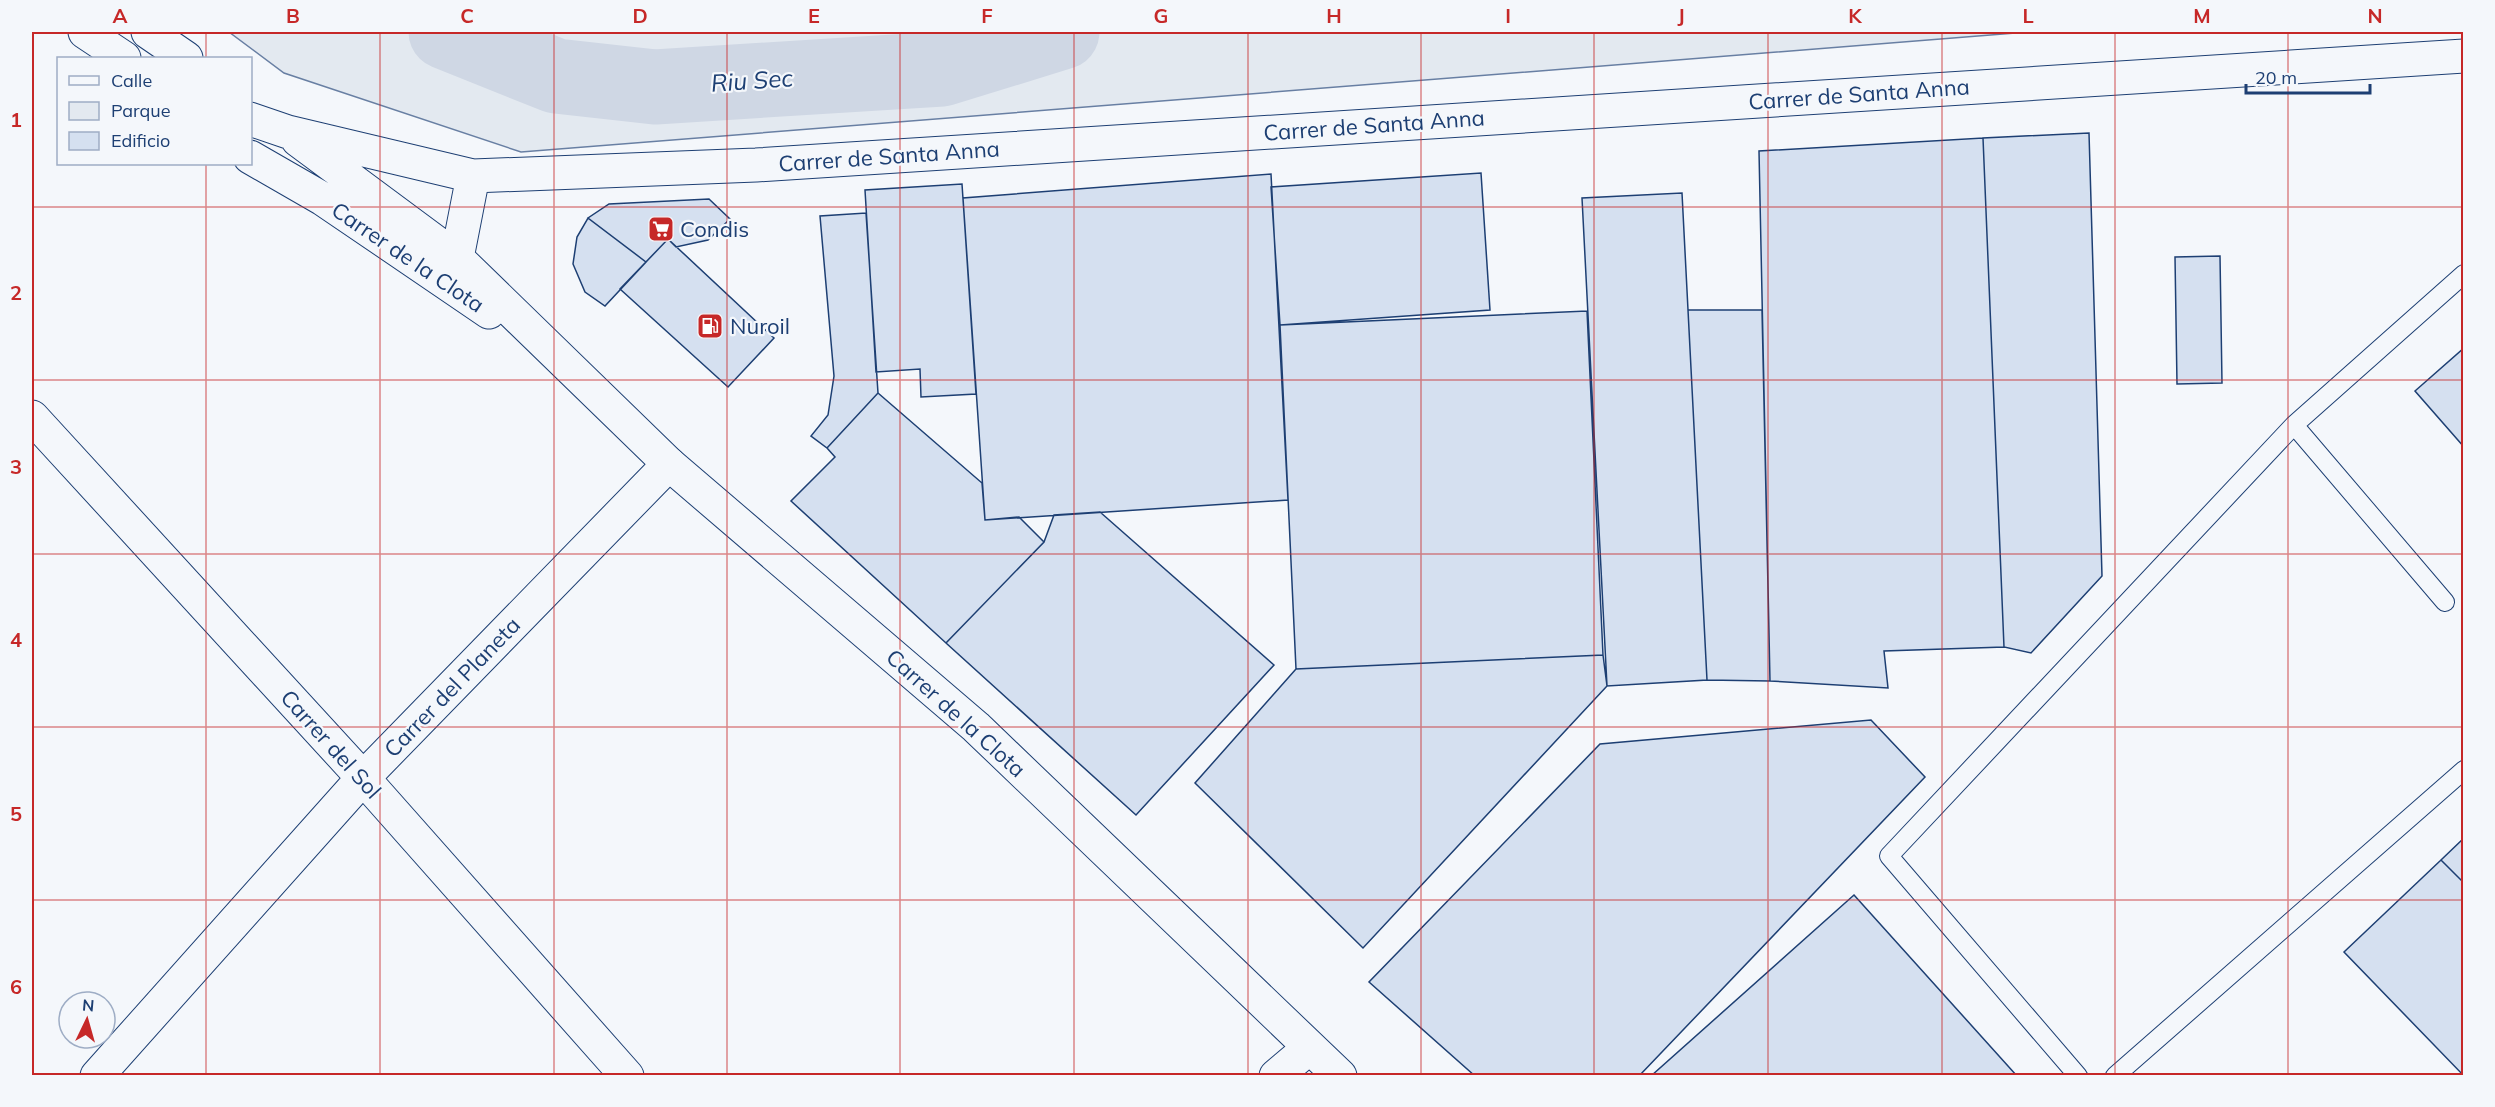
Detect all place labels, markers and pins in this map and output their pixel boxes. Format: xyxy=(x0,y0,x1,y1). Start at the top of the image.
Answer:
supermarket icon: Condis xyxy=(646,214,676,244)
place label: Condis xyxy=(680,215,749,243)
fuel station icon: Nuroil xyxy=(695,311,725,341)
place label: Nuroil xyxy=(730,312,790,340)

